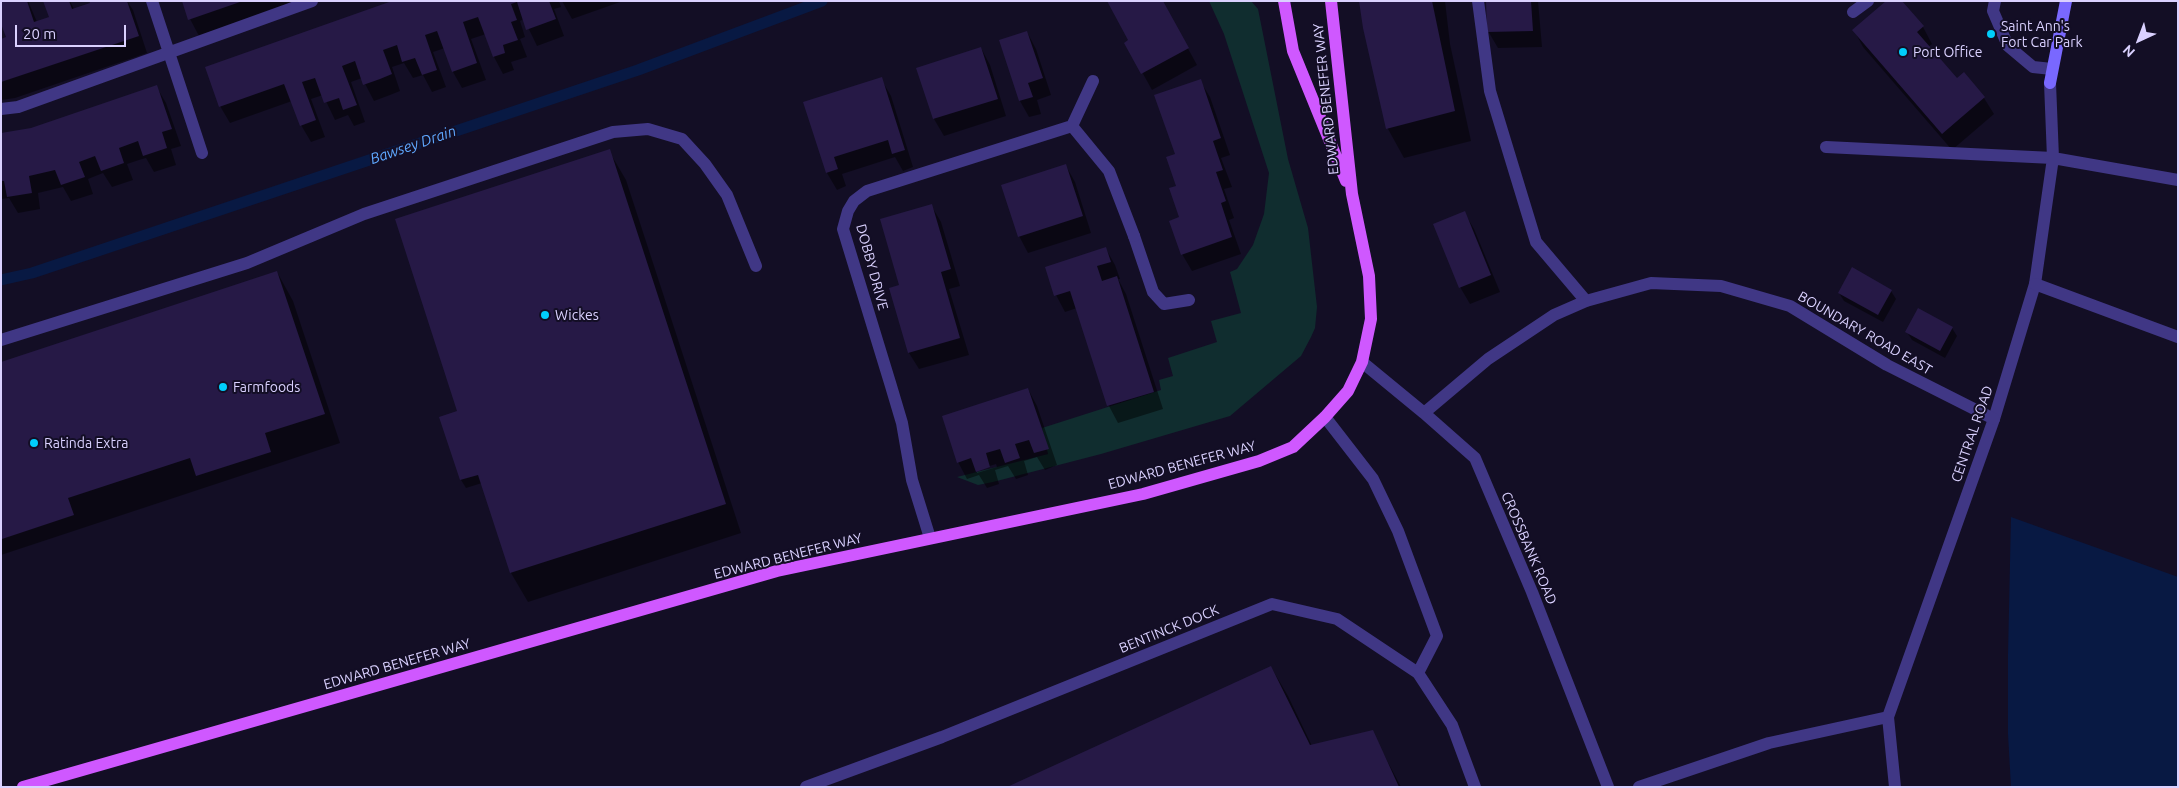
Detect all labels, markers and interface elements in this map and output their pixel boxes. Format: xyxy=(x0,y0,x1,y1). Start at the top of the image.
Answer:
scale bar xyxy=(18,15,129,47)
north arrow xyxy=(2114,15,2164,65)
place label: Saint Ann's Fort Car Park xyxy=(2001,18,2083,50)
street label: EDWARD BENEFER WAY xyxy=(1310,23,1342,175)
text: 20 m xyxy=(23,25,56,42)
marker: Saint Ann's Fort Car Park xyxy=(1985,28,1997,40)
text: N xyxy=(2119,42,2138,60)
place label: Port Office xyxy=(1913,44,1983,60)
marker: Port Office xyxy=(1897,46,1909,58)
water label: Bawsey Drain xyxy=(368,122,458,168)
street label: DOBBY DRIVE xyxy=(852,222,892,312)
street label: BOUNDARY ROAD EAST xyxy=(1795,288,1935,378)
place label: Wickes xyxy=(555,307,599,323)
marker: Wickes xyxy=(539,309,551,321)
place label: Farmfoods xyxy=(233,379,300,395)
marker: Farmfoods xyxy=(217,381,229,393)
street label: CENTRAL ROAD xyxy=(1948,383,1996,485)
place label: Ratinda Extra xyxy=(44,435,128,451)
marker: Ratinda Extra xyxy=(28,437,40,449)
street label: EDWARD BENEFER WAY xyxy=(1106,437,1258,493)
street label: CROSSBANK ROAD xyxy=(1498,489,1560,607)
street label: EDWARD BENEFER WAY xyxy=(712,529,864,583)
street label: BENTINCK DOCK xyxy=(1117,601,1221,657)
street label: EDWARD BENEFER WAY xyxy=(322,635,472,693)

